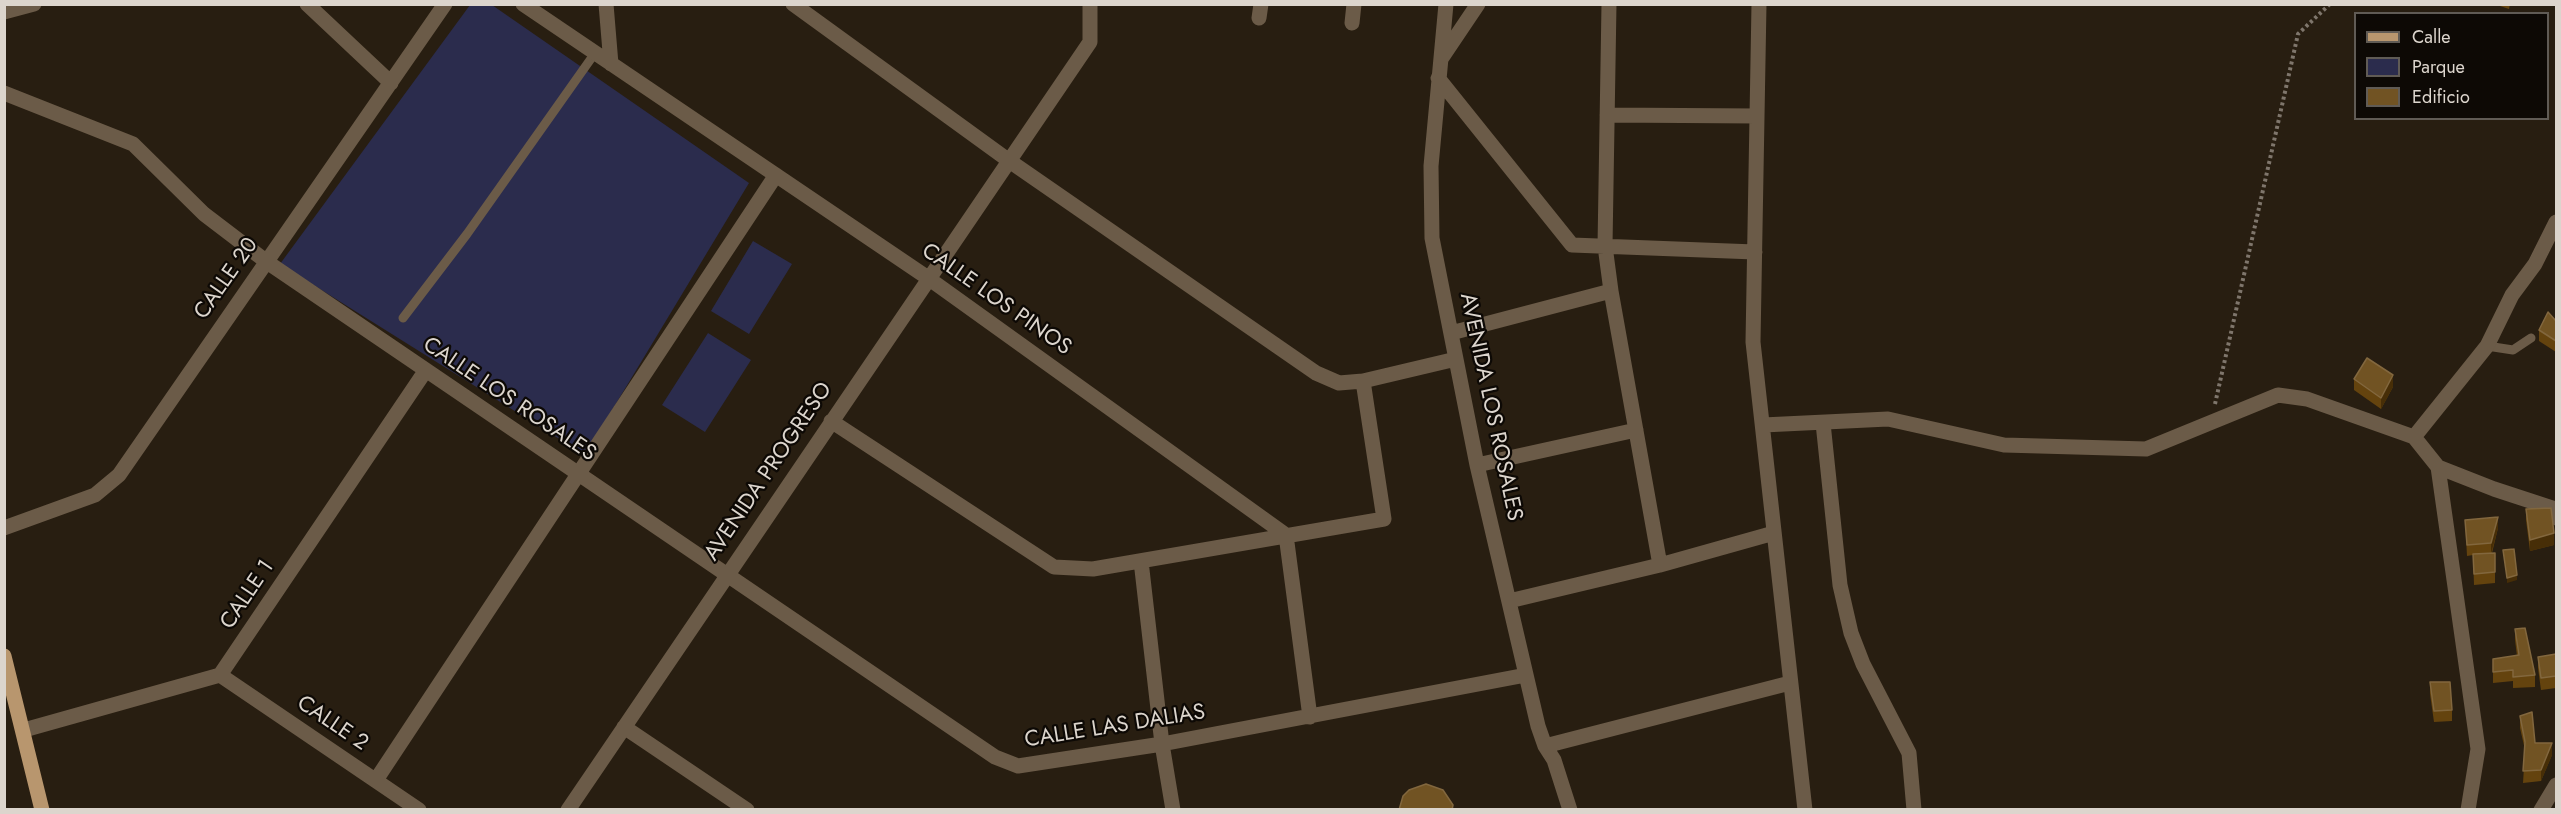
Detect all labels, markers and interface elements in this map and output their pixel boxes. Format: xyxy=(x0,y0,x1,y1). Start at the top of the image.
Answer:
legend xyxy=(2354,12,2549,120)
text: Calle xyxy=(2412,24,2451,50)
text: Parque xyxy=(2412,54,2465,80)
text: Edificio xyxy=(2412,84,2470,110)
street label: CALLE 20 xyxy=(189,233,265,325)
street label: CALLE LOS PINOS xyxy=(916,238,1076,362)
street label: AVENIDA LOS ROSALES xyxy=(1453,291,1527,523)
street label: CALLE LOS ROSALES xyxy=(417,332,601,468)
street label: AVENIDA PROGRESO xyxy=(699,378,839,566)
street label: CALLE 1 xyxy=(215,555,281,635)
street label: CALLE 2 xyxy=(291,691,373,757)
street label: CALLE LAS DALIAS xyxy=(1023,700,1207,754)

